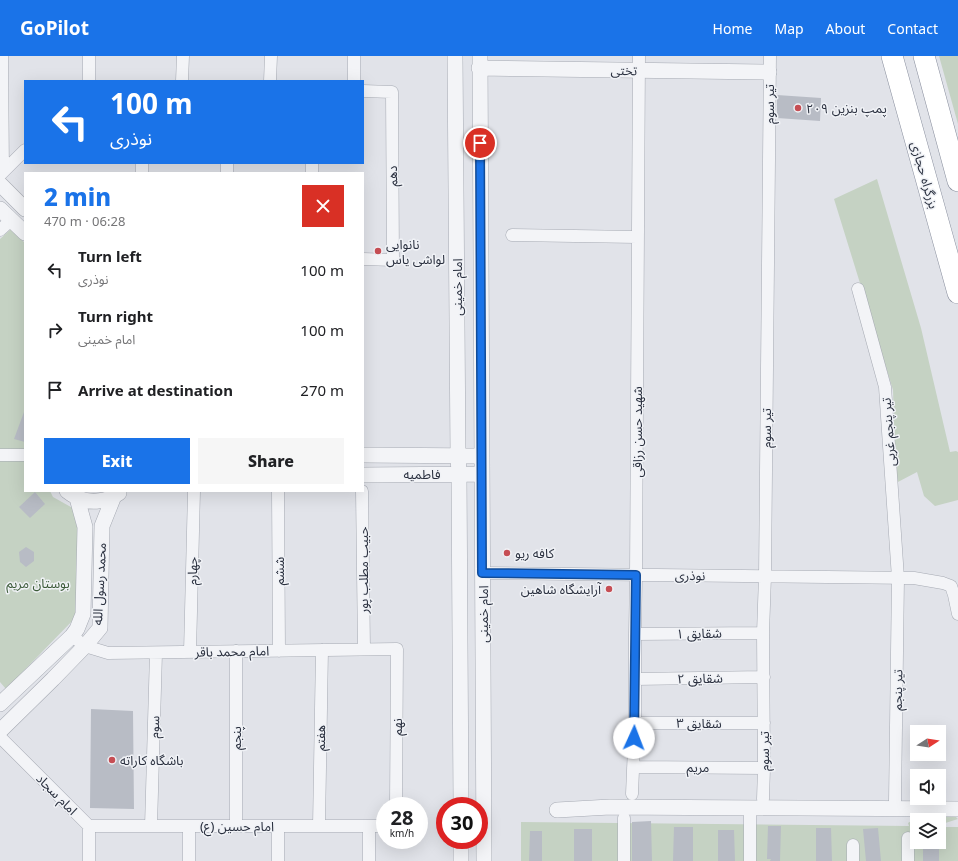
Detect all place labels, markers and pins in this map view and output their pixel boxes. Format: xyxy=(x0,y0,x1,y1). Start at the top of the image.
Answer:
place label: پمپ بنزین ۲۰۹ xyxy=(806,99,887,118)
marker: پمپ بنزین ۲۰۹ xyxy=(793,103,803,113)
pin xyxy=(463,126,497,160)
place label: نانوایی لواشی یاس xyxy=(386,235,445,268)
marker: نانوایی لواشی یاس xyxy=(373,246,383,256)
place label: کافه ریو xyxy=(515,544,555,562)
marker: کافه ریو xyxy=(502,548,512,558)
place label: آرایشگاه شاهین xyxy=(521,580,602,598)
marker: آرایشگاه شاهین xyxy=(604,584,614,594)
place label: باشگاه کاراته xyxy=(120,751,183,769)
marker: باشگاه کاراته xyxy=(107,755,117,765)

